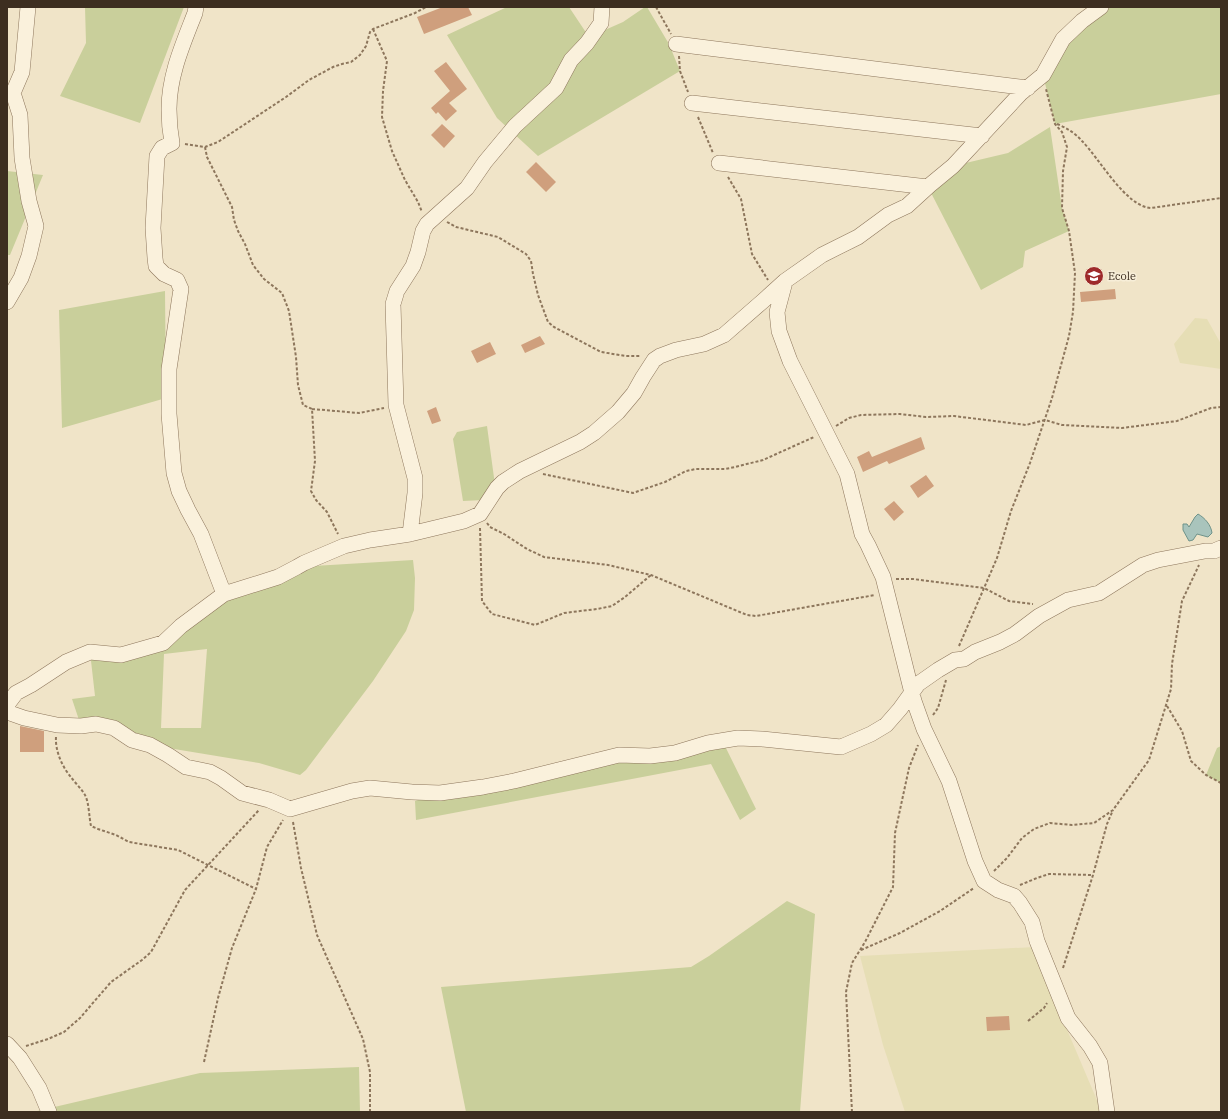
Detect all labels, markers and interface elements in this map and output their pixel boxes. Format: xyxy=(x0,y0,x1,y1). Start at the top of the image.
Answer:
school or university icon: Ecole xyxy=(1083,265,1105,287)
place label: Ecole xyxy=(1108,269,1136,283)

